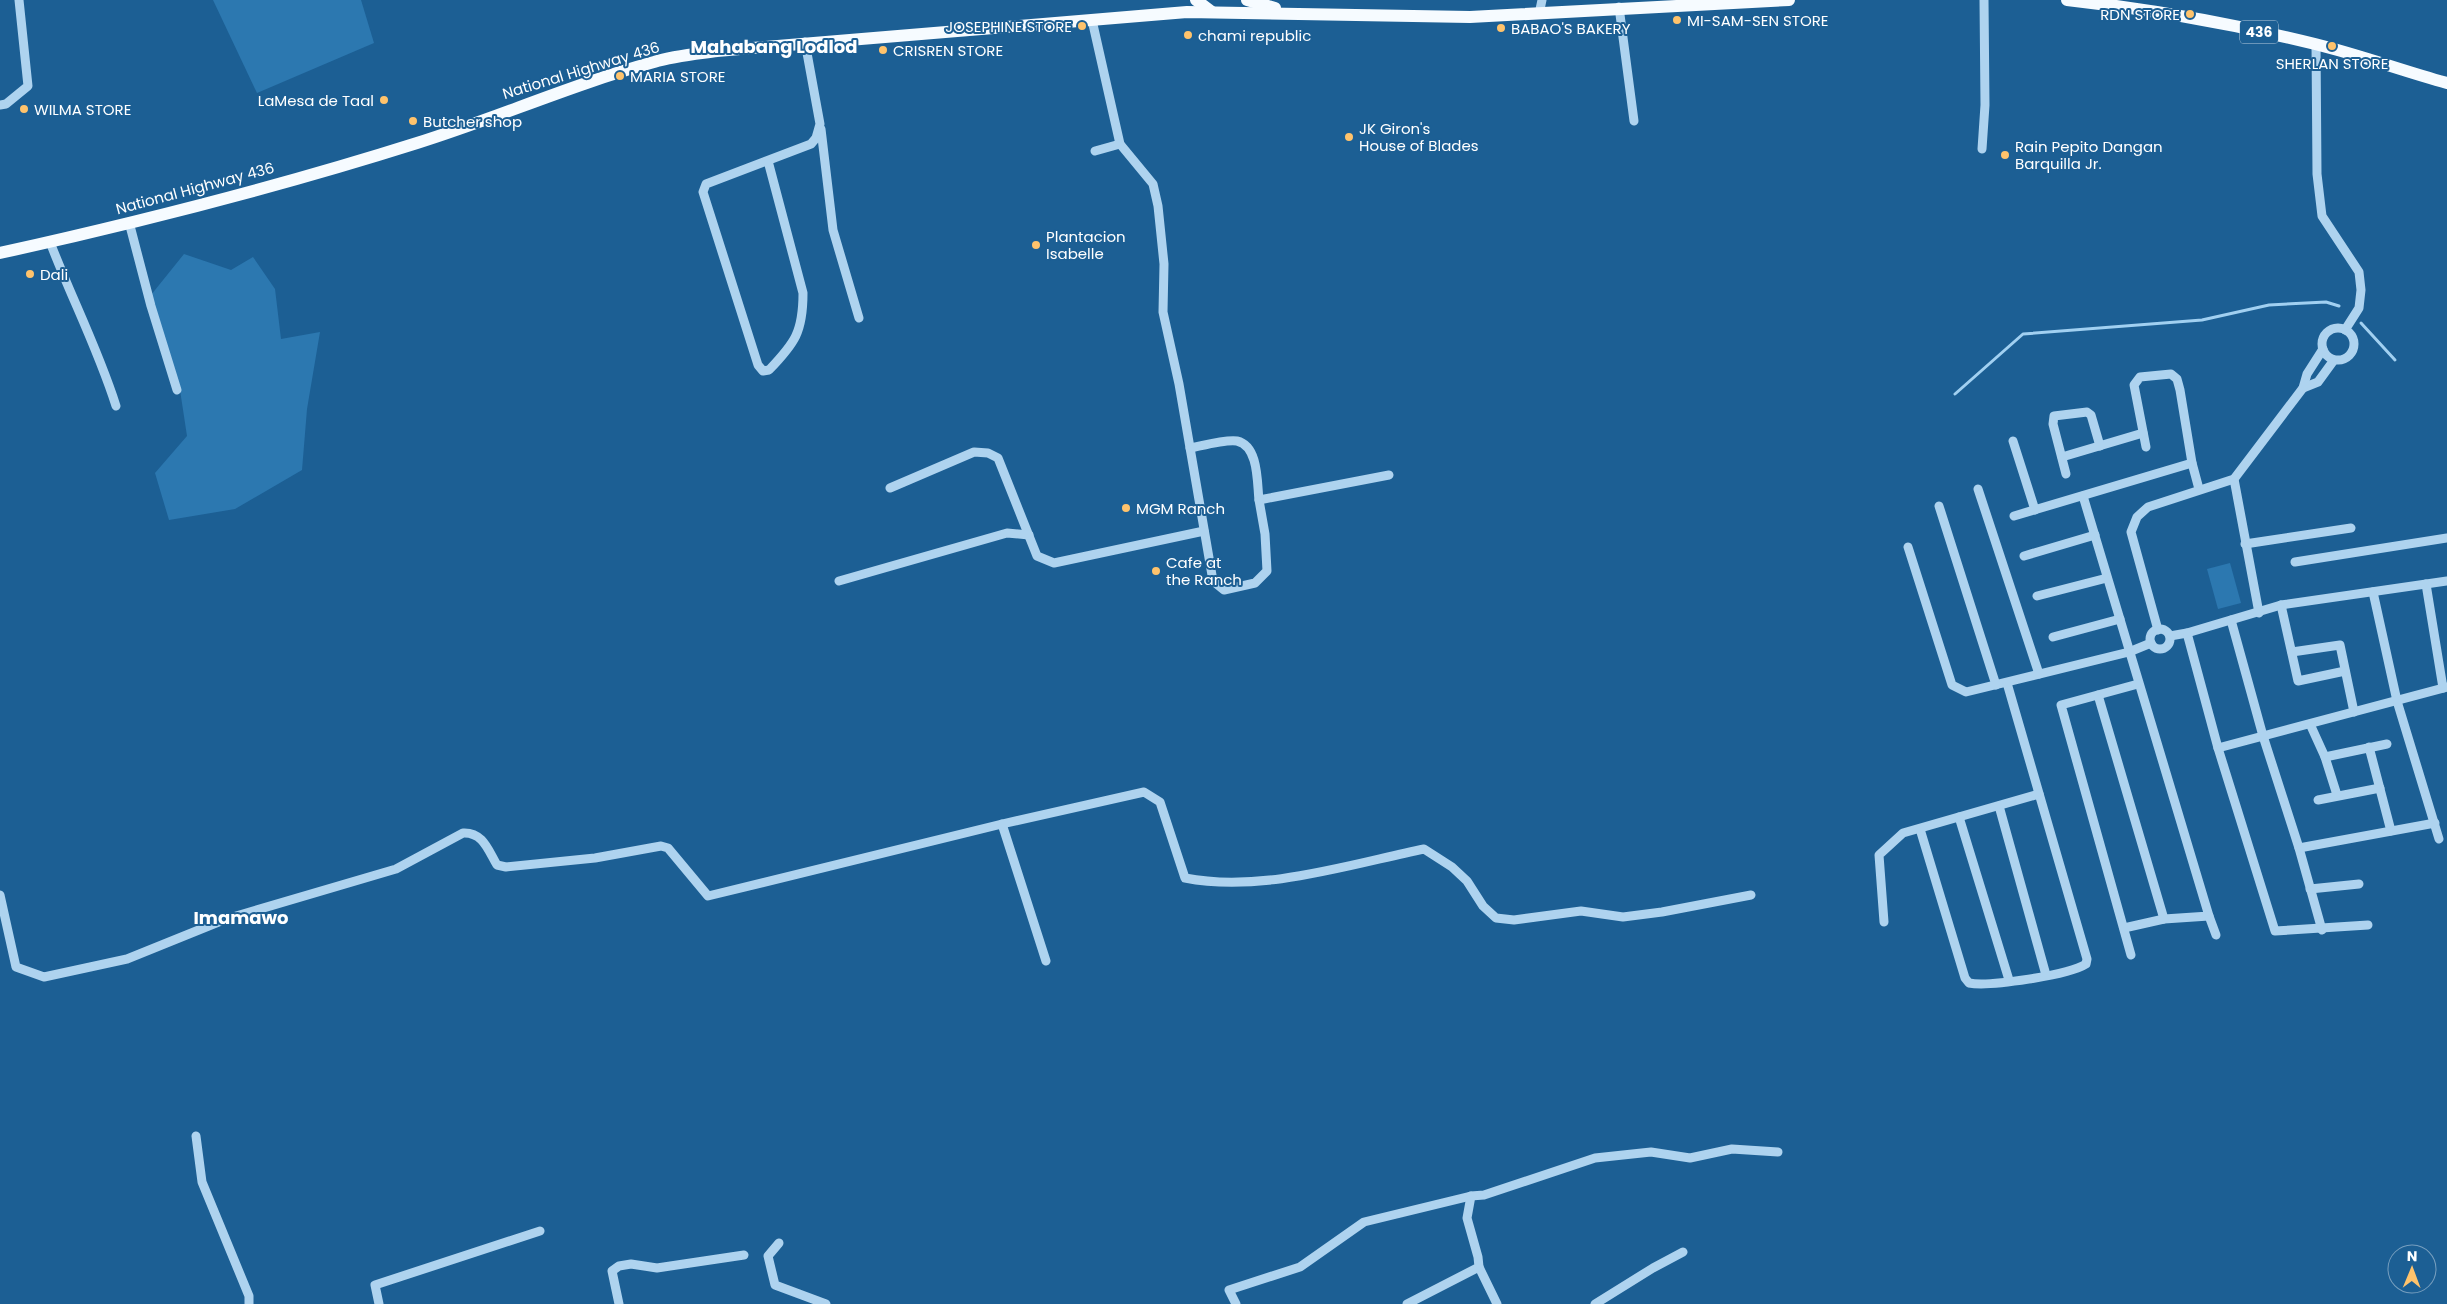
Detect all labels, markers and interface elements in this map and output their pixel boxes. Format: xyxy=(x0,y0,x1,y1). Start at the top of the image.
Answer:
place label: RDN STORE xyxy=(2100,4,2180,25)
marker: RDN STORE xyxy=(2184,8,2196,20)
place label: MI-SAM-SEN STORE xyxy=(1687,10,1829,31)
marker: MI-SAM-SEN STORE xyxy=(1671,14,1683,26)
place label: JOSEPHINE STORE xyxy=(945,16,1072,37)
place label: BABAO'S BAKERY xyxy=(1511,18,1631,39)
marker: JOSEPHINE STORE xyxy=(1076,20,1088,32)
road number: 436 xyxy=(2240,21,2278,44)
marker: BABAO'S BAKERY xyxy=(1495,22,1507,34)
place label: chami republic xyxy=(1198,25,1311,46)
marker: chami republic xyxy=(1182,29,1194,41)
district label: Mahabang Lodlod xyxy=(691,34,858,59)
street label: National Highway 436 xyxy=(500,36,662,104)
place label: CRISREN STORE xyxy=(893,40,1003,61)
marker: SHERLAN STORE xyxy=(2326,40,2338,52)
marker: CRISREN STORE xyxy=(877,44,889,56)
place label: SHERLAN STORE xyxy=(2276,53,2388,74)
place label: MARIA STORE xyxy=(630,66,725,87)
marker: MARIA STORE xyxy=(614,70,626,82)
place label: LaMesa de Taal xyxy=(258,90,374,111)
marker: LaMesa de Taal xyxy=(378,94,390,106)
place label: WILMA STORE xyxy=(34,99,131,120)
marker: WILMA STORE xyxy=(18,103,30,115)
place label: Butcher shop xyxy=(423,111,522,132)
marker: Butcher shop xyxy=(407,115,419,127)
place label: JK Giron's House of Blades xyxy=(1359,118,1479,156)
marker: JK Giron's House of Blades xyxy=(1343,131,1355,143)
place label: Rain Pepito Dangan Barquilla Jr. xyxy=(2015,136,2163,174)
marker: Rain Pepito Dangan Barquilla Jr. xyxy=(1999,149,2011,161)
street label: National Highway 436 xyxy=(113,157,277,219)
place label: Plantacion Isabelle xyxy=(1046,226,1126,264)
marker: Plantacion Isabelle xyxy=(1030,239,1042,251)
place label: Dali xyxy=(40,264,68,285)
marker: Dali xyxy=(24,268,36,280)
place label: MGM Ranch xyxy=(1136,498,1225,519)
marker: MGM Ranch xyxy=(1120,502,1132,514)
place label: Cafe at the Ranch xyxy=(1166,552,1242,590)
marker: Cafe at the Ranch xyxy=(1150,565,1162,577)
district label: Imamawo xyxy=(194,905,288,930)
north arrow xyxy=(2387,1244,2437,1294)
text: N xyxy=(2407,1246,2418,1266)

